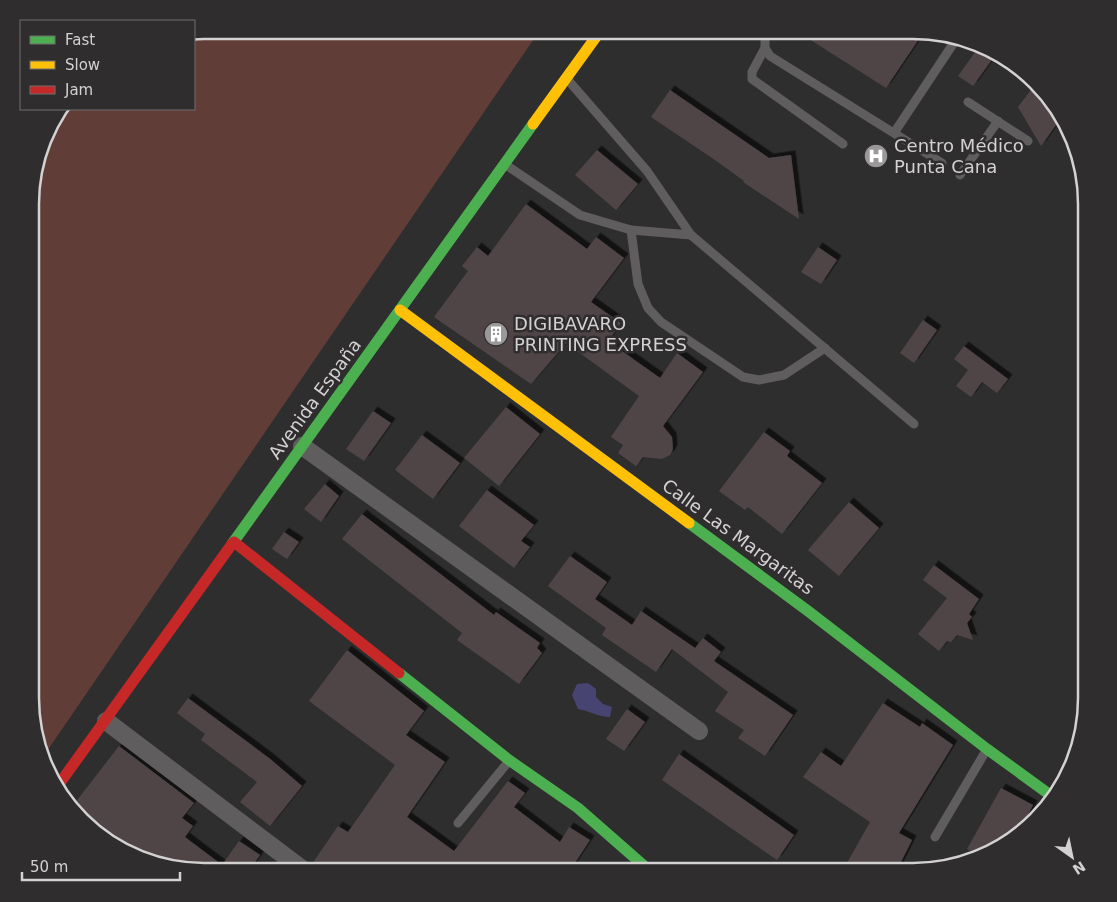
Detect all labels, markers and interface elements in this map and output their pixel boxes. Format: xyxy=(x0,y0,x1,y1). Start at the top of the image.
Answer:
legend xyxy=(20,20,195,110)
text: Fast xyxy=(65,31,95,49)
text: Slow xyxy=(65,56,100,74)
text: Jam xyxy=(64,81,93,99)
place label: Centro Médico Punta Cana xyxy=(894,135,1024,177)
hospital icon: Centro Médico Punta Cana xyxy=(863,143,889,169)
place label: DIGIBAVARO PRINTING EXPRESS xyxy=(514,313,687,355)
building icon: DIGIBAVARO PRINTING EXPRESS xyxy=(483,321,509,347)
street label: Avenida España xyxy=(264,335,365,463)
street label: Calle Las Margaritas xyxy=(658,474,818,599)
north arrow xyxy=(1047,832,1097,882)
scale bar xyxy=(22,850,180,882)
text: 50 m xyxy=(30,858,68,876)
text: N xyxy=(1070,858,1088,878)

